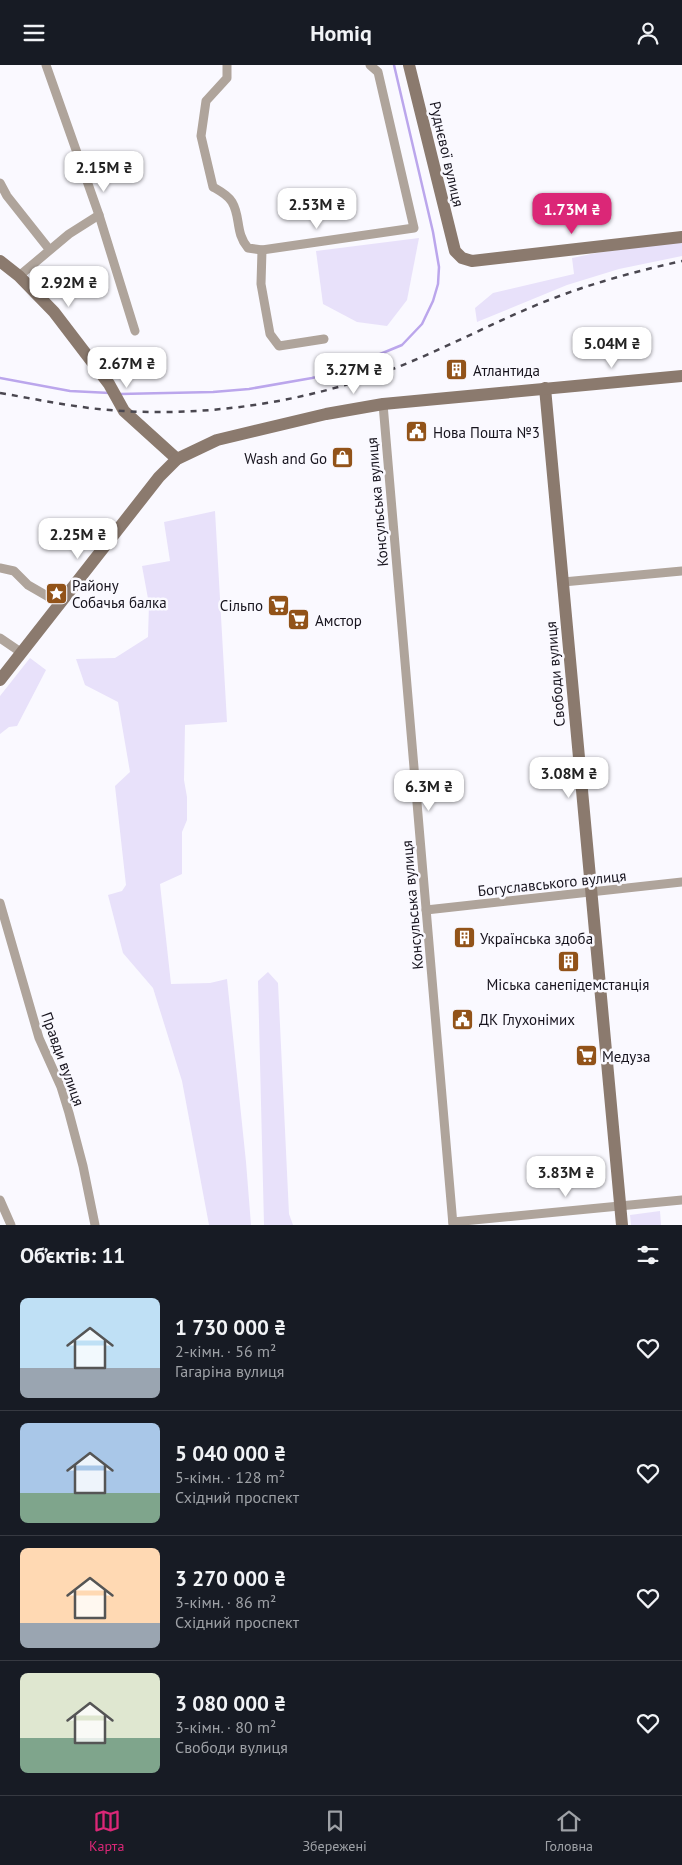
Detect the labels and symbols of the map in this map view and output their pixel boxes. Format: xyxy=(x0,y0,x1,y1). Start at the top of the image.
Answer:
street label: Руднєвої вулиця xyxy=(426,99,468,209)
pin: 2.15M ₴ xyxy=(58,151,150,193)
pin: 2.53M ₴ xyxy=(271,187,363,230)
pin: 1.73M ₴ xyxy=(526,193,618,235)
pin: 2.92M ₴ xyxy=(23,265,115,308)
pin: 5.04M ₴ xyxy=(566,327,658,369)
pin: 2.67M ₴ xyxy=(81,347,173,389)
pin: 3.27M ₴ xyxy=(308,353,400,395)
building icon: Атлантида xyxy=(445,358,469,382)
place label: Атлантида xyxy=(473,361,540,380)
public building icon: Нова Пошта №3 xyxy=(405,420,429,444)
place label: Нова Пошта №3 xyxy=(433,423,540,442)
street label: Консульська вулиця xyxy=(362,437,392,567)
shop icon: Wash and Go xyxy=(331,446,355,470)
place label: Wash and Go xyxy=(244,449,327,468)
pin: 2.25M ₴ xyxy=(32,517,124,560)
place label: Району Собачья балка xyxy=(72,576,167,612)
place icon: Району Собачья балка xyxy=(44,582,68,606)
supermarket icon: Сільпо xyxy=(267,593,291,617)
place label: Сільпо xyxy=(220,596,263,615)
supermarket icon: Амстор xyxy=(287,608,311,632)
place label: Амстор xyxy=(315,611,362,630)
street label: Свободи вулиця xyxy=(541,620,569,728)
pin: 3.08M ₴ xyxy=(523,757,615,799)
pin: 6.3M ₴ xyxy=(388,769,470,812)
street label: Консульська вулиця xyxy=(397,840,427,970)
street label: Богуславського вулиця xyxy=(477,866,627,900)
building icon: Українська здоба xyxy=(452,926,476,950)
place label: Українська здоба xyxy=(480,929,593,948)
building icon: Міська санепідемстанція xyxy=(556,949,580,973)
place label: Міська санепідемстанція xyxy=(486,975,650,994)
public building icon: ДК Глухонімих xyxy=(451,1007,475,1031)
street label: Правди вулиця xyxy=(37,1009,89,1109)
place label: ДК Глухонімих xyxy=(479,1010,575,1029)
supermarket icon: Медуза xyxy=(574,1044,598,1068)
place label: Медуза xyxy=(602,1047,650,1066)
pin: 3.83M ₴ xyxy=(520,1155,612,1198)

